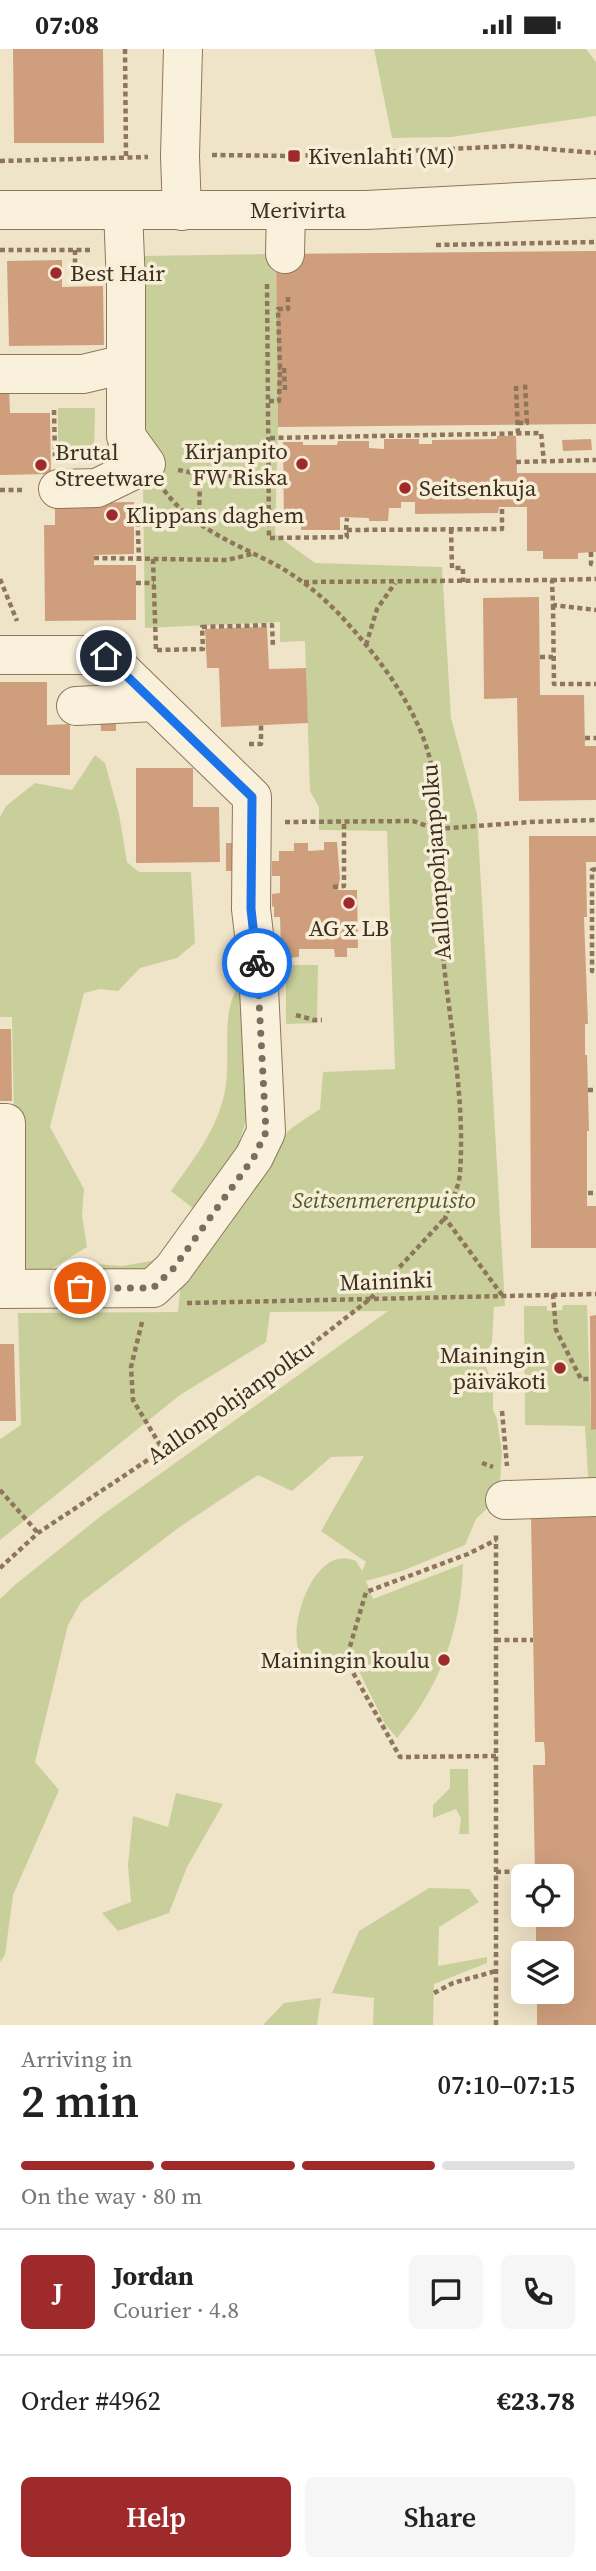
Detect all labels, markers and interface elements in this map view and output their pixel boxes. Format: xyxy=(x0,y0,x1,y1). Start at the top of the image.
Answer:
text: 07:08 xyxy=(35,7,99,43)
place label: Kivenlahti (M) xyxy=(308,140,455,172)
marker: Kivenlahti (M) xyxy=(286,148,302,164)
street label: Merivirta xyxy=(250,194,346,226)
place label: Best Hair xyxy=(70,257,165,289)
marker: Best Hair xyxy=(48,265,64,281)
place label: Kirjanpito FW Riska xyxy=(184,435,288,493)
place label: Brutal Streetware xyxy=(55,436,165,494)
marker: Kirjanpito FW Riska xyxy=(294,456,310,472)
marker: Brutal Streetware xyxy=(33,457,49,473)
place label: Seitsenkuja xyxy=(419,472,537,504)
marker: Seitsenkuja xyxy=(397,480,413,496)
place label: Klippans daghem xyxy=(126,499,305,531)
marker: Klippans daghem xyxy=(104,507,120,523)
pin xyxy=(76,626,136,686)
icon: home xyxy=(87,637,125,675)
street label: Aallonpohjanpolku xyxy=(413,763,459,961)
marker: AG x LB xyxy=(341,895,357,911)
place label: AG x LB xyxy=(309,912,389,944)
courier xyxy=(222,928,292,998)
icon: bike xyxy=(238,944,276,982)
park label: Seitsenmerenpuisto xyxy=(292,1184,476,1216)
pin xyxy=(50,1258,110,1318)
street label: Maininki xyxy=(339,1263,433,1299)
icon: bag xyxy=(61,1269,99,1307)
street label: Aallonpohjanpolku xyxy=(140,1332,320,1472)
place label: Mainingin päiväkoti xyxy=(440,1339,546,1397)
marker: Mainingin päiväkoti xyxy=(552,1360,568,1376)
place label: Mainingin koulu xyxy=(260,1644,430,1676)
marker: Mainingin koulu xyxy=(436,1652,452,1668)
map controls xyxy=(511,1864,574,2004)
button: locate xyxy=(511,1864,574,1927)
button: layers xyxy=(511,1941,574,2004)
text: Arriving in xyxy=(21,2043,133,2075)
text: 07:10–07:15 xyxy=(438,2067,575,2103)
text: 2 min xyxy=(21,2069,139,2132)
text: On the way · 80 m xyxy=(21,2180,202,2212)
button: chat xyxy=(409,2255,483,2329)
button: phone xyxy=(501,2255,575,2329)
text: Jordan xyxy=(113,2258,194,2294)
text: J xyxy=(53,2274,63,2310)
text: Courier · 4.8 xyxy=(113,2294,239,2326)
text: Order #4962 xyxy=(21,2383,161,2419)
text: €23.78 xyxy=(497,2383,575,2419)
button: Help xyxy=(21,2477,291,2557)
button: Share xyxy=(305,2477,575,2557)

